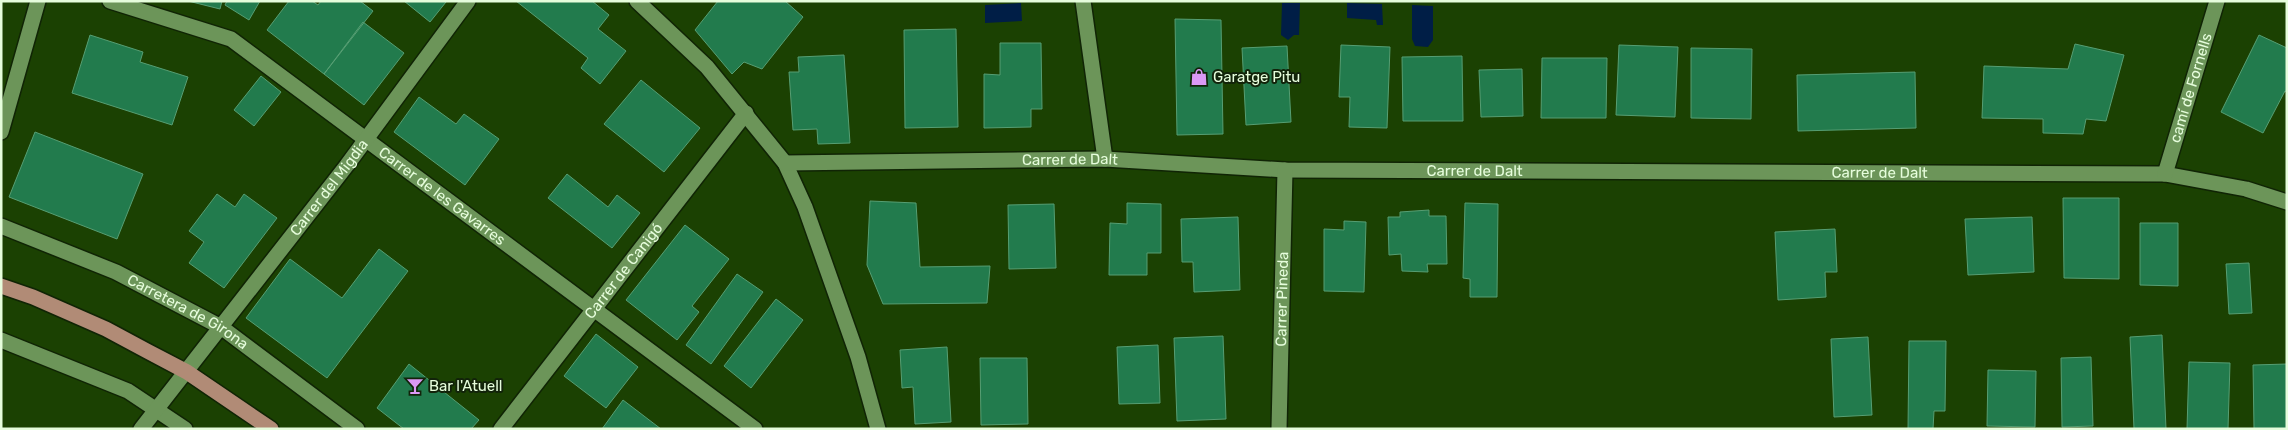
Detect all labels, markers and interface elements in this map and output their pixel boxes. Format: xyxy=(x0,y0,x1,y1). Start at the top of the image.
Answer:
street label: camí de Fornells xyxy=(2166,30,2216,145)
shop icon: Garatge Pitu xyxy=(1189,67,1209,87)
place label: Garatge Pitu xyxy=(1213,68,1300,86)
street label: Carrer del Migdia xyxy=(286,136,372,239)
street label: Carrer de les Gavarres xyxy=(375,143,509,249)
street label: Carrer de Dalt xyxy=(1022,150,1119,169)
street label: Carrer de Dalt xyxy=(1426,162,1523,180)
street label: Carrer de Dalt xyxy=(1831,163,1928,182)
street label: Carrer de Canigó xyxy=(581,219,666,323)
street label: Carrer Pineda xyxy=(1272,251,1292,347)
street label: Carretera de Girona xyxy=(124,271,252,353)
bar icon: Bar l'Atuell xyxy=(405,376,425,396)
place label: Bar l'Atuell xyxy=(429,377,502,395)

